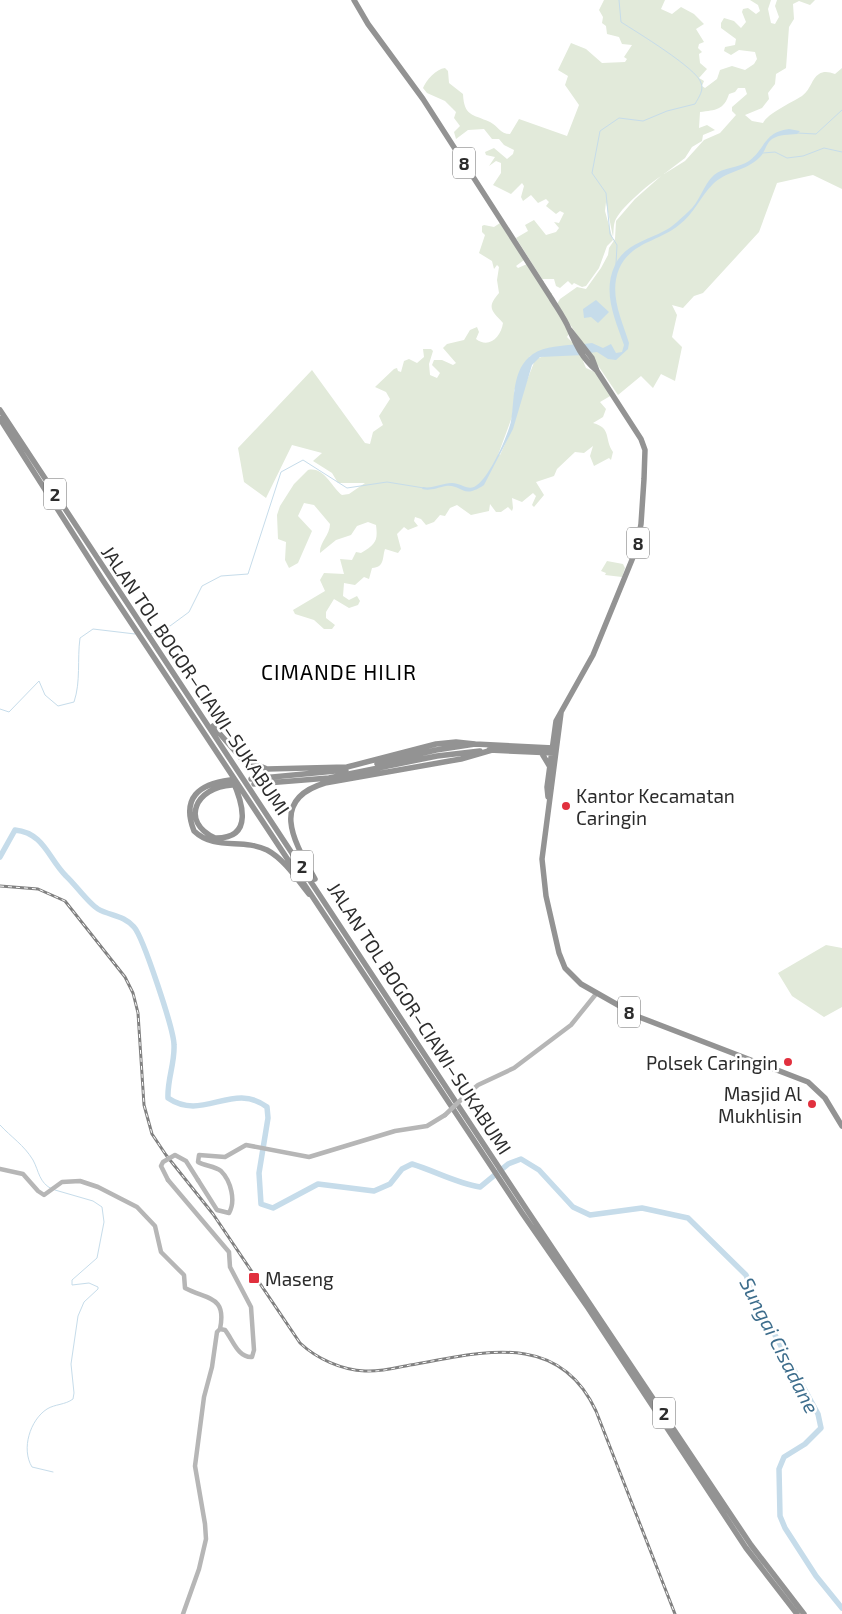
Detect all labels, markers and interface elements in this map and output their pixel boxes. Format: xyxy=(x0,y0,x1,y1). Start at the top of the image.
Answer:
road number: 8 xyxy=(453,148,475,178)
road number: 2 xyxy=(44,478,66,509)
road number: 8 xyxy=(627,528,649,558)
street label: JALAN TOL BOGOR–CIAWI–SUKABUMI xyxy=(97,541,295,819)
district label: CIMANDE HILIR xyxy=(261,659,417,684)
place label: Kantor Kecamatan Caringin xyxy=(576,784,735,829)
marker: Kantor Kecamatan Caringin xyxy=(560,800,572,812)
road number: 2 xyxy=(291,850,313,881)
street label: JALAN TOL BOGOR–CIAWI–SUKABUMI xyxy=(323,878,517,1158)
road number: 8 xyxy=(618,996,640,1028)
place label: Polsek Caringin xyxy=(646,1051,778,1074)
marker: Polsek Caringin xyxy=(782,1056,794,1068)
place label: Masjid Al Mukhlisin xyxy=(718,1082,802,1127)
marker: Masjid Al Mukhlisin xyxy=(806,1098,818,1110)
place label: Maseng xyxy=(265,1267,334,1290)
marker: Maseng xyxy=(247,1271,261,1285)
water label: Sungai Cisadane xyxy=(735,1273,825,1417)
road number: 2 xyxy=(653,1398,675,1429)

